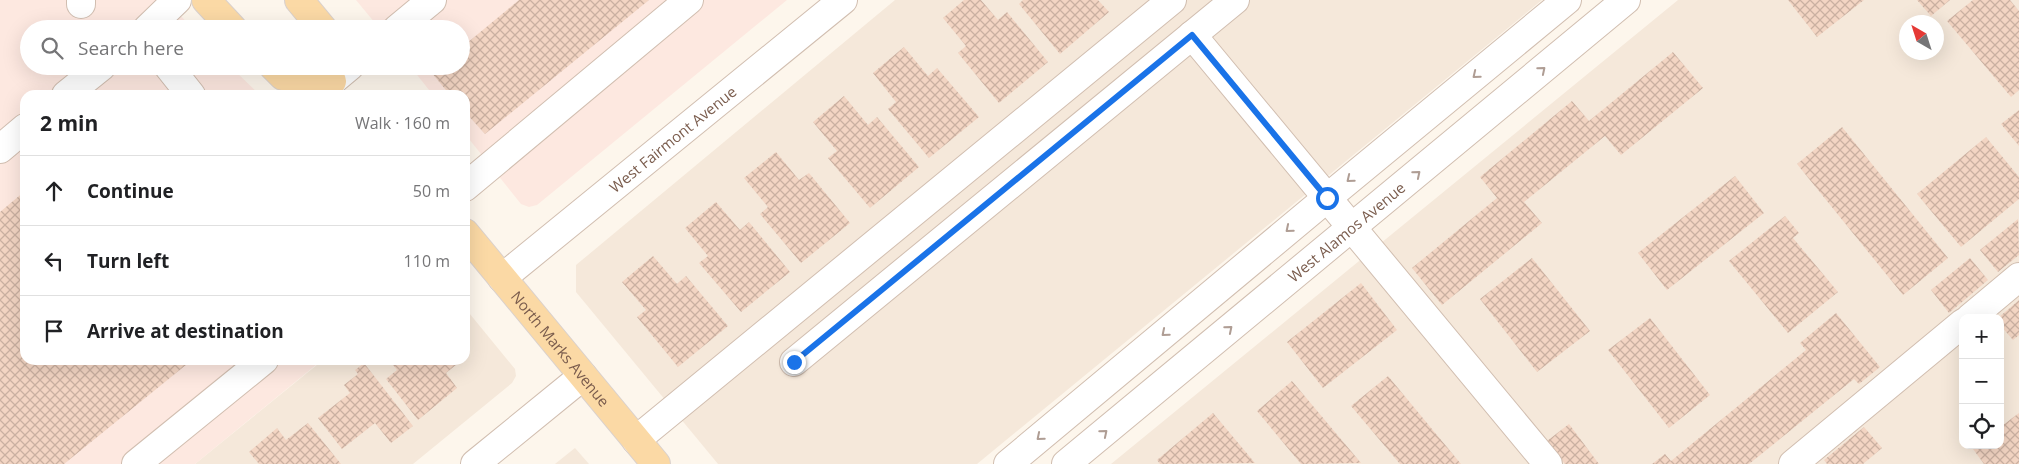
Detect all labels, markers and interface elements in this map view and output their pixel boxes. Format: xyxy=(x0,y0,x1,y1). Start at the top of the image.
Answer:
north arrow xyxy=(1899,15,1944,60)
search box xyxy=(20,20,470,75)
icon: search xyxy=(38,34,66,62)
text: Search here xyxy=(78,35,184,61)
one-way arrow xyxy=(1536,66,1545,75)
one-way arrow xyxy=(1472,70,1481,79)
street label: West Fairmont Avenue xyxy=(605,81,740,197)
text: 2 min xyxy=(40,109,98,137)
text: Walk · 160 m xyxy=(355,112,450,134)
one-way arrow xyxy=(1411,170,1420,179)
one-way arrow xyxy=(1347,173,1356,181)
icon: ahead xyxy=(40,177,68,205)
street label: West Alamos Avenue xyxy=(1283,177,1409,286)
text: Continue xyxy=(87,178,174,204)
text: 50 m xyxy=(413,180,450,202)
route start xyxy=(1316,187,1339,210)
one-way arrow xyxy=(1286,223,1295,232)
icon: left xyxy=(40,247,68,275)
text: Turn left xyxy=(87,248,169,274)
text: 110 m xyxy=(404,250,450,272)
street label: North Marks Avenue xyxy=(507,287,614,411)
map controls xyxy=(1959,314,2004,449)
button: + xyxy=(1959,314,2004,359)
icon: arrive xyxy=(40,317,68,345)
text: Arrive at destination xyxy=(87,318,284,344)
one-way arrow xyxy=(1223,327,1232,335)
one-way arrow xyxy=(1161,328,1170,337)
route end xyxy=(783,351,806,374)
button: − xyxy=(1959,359,2004,404)
button: locate xyxy=(1959,404,2004,449)
one-way arrow xyxy=(1098,430,1107,439)
one-way arrow xyxy=(1037,432,1046,440)

